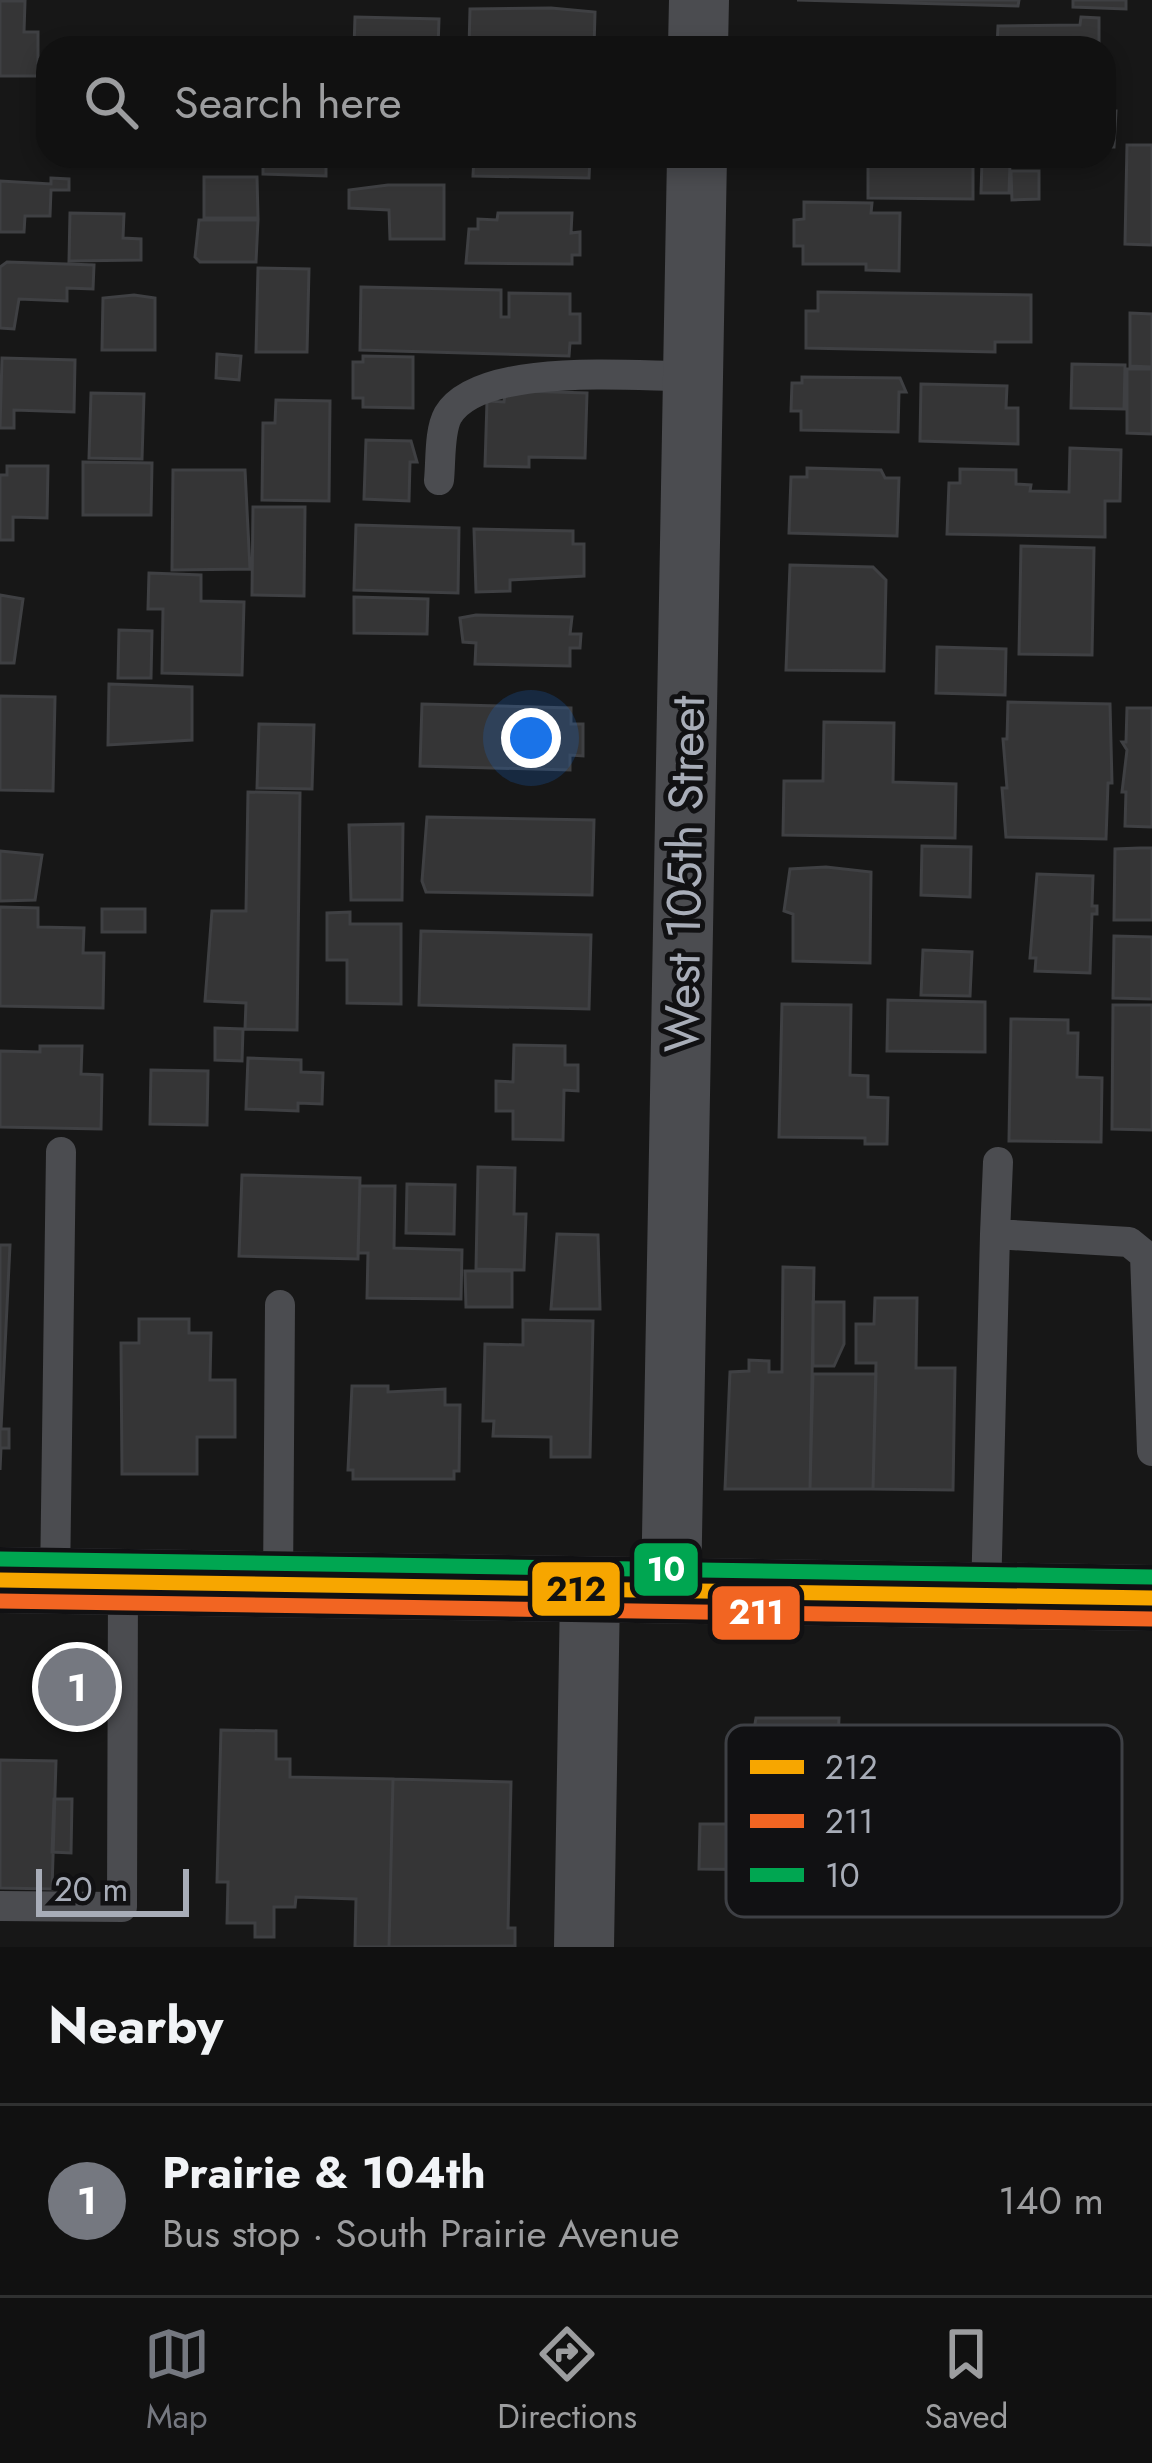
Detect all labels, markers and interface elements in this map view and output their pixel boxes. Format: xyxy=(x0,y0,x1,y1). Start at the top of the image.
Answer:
search box xyxy=(36,36,1116,168)
icon: search xyxy=(78,69,144,135)
text: Search here xyxy=(174,70,402,135)
street label: West 105th Street xyxy=(647,695,722,1053)
your location xyxy=(501,708,561,768)
line badge: 10 xyxy=(632,1541,700,1598)
text: 10 xyxy=(647,1546,685,1593)
line badge: 212 xyxy=(530,1560,622,1618)
text: 212 xyxy=(546,1566,606,1613)
line badge: 211 xyxy=(710,1584,802,1642)
text: 211 xyxy=(728,1589,784,1636)
pin: 1 xyxy=(38,1642,116,1732)
legend xyxy=(726,1725,1122,1917)
text: 212 xyxy=(825,1744,877,1791)
text: 211 xyxy=(825,1798,873,1845)
text: 10 xyxy=(825,1852,860,1899)
scale bar xyxy=(36,1863,189,1916)
text: 20 m xyxy=(54,1866,128,1913)
text: Nearby xyxy=(48,1988,223,2062)
text: Prairie & 104th xyxy=(162,2140,486,2205)
text: 1 xyxy=(77,2172,97,2229)
text: 140 m xyxy=(998,2172,1104,2229)
text: Bus stop · South Prairie Avenue xyxy=(162,2205,680,2262)
tab: Map xyxy=(144,2321,210,2440)
tab: Directions xyxy=(497,2321,637,2440)
tab: Saved xyxy=(925,2321,1008,2440)

